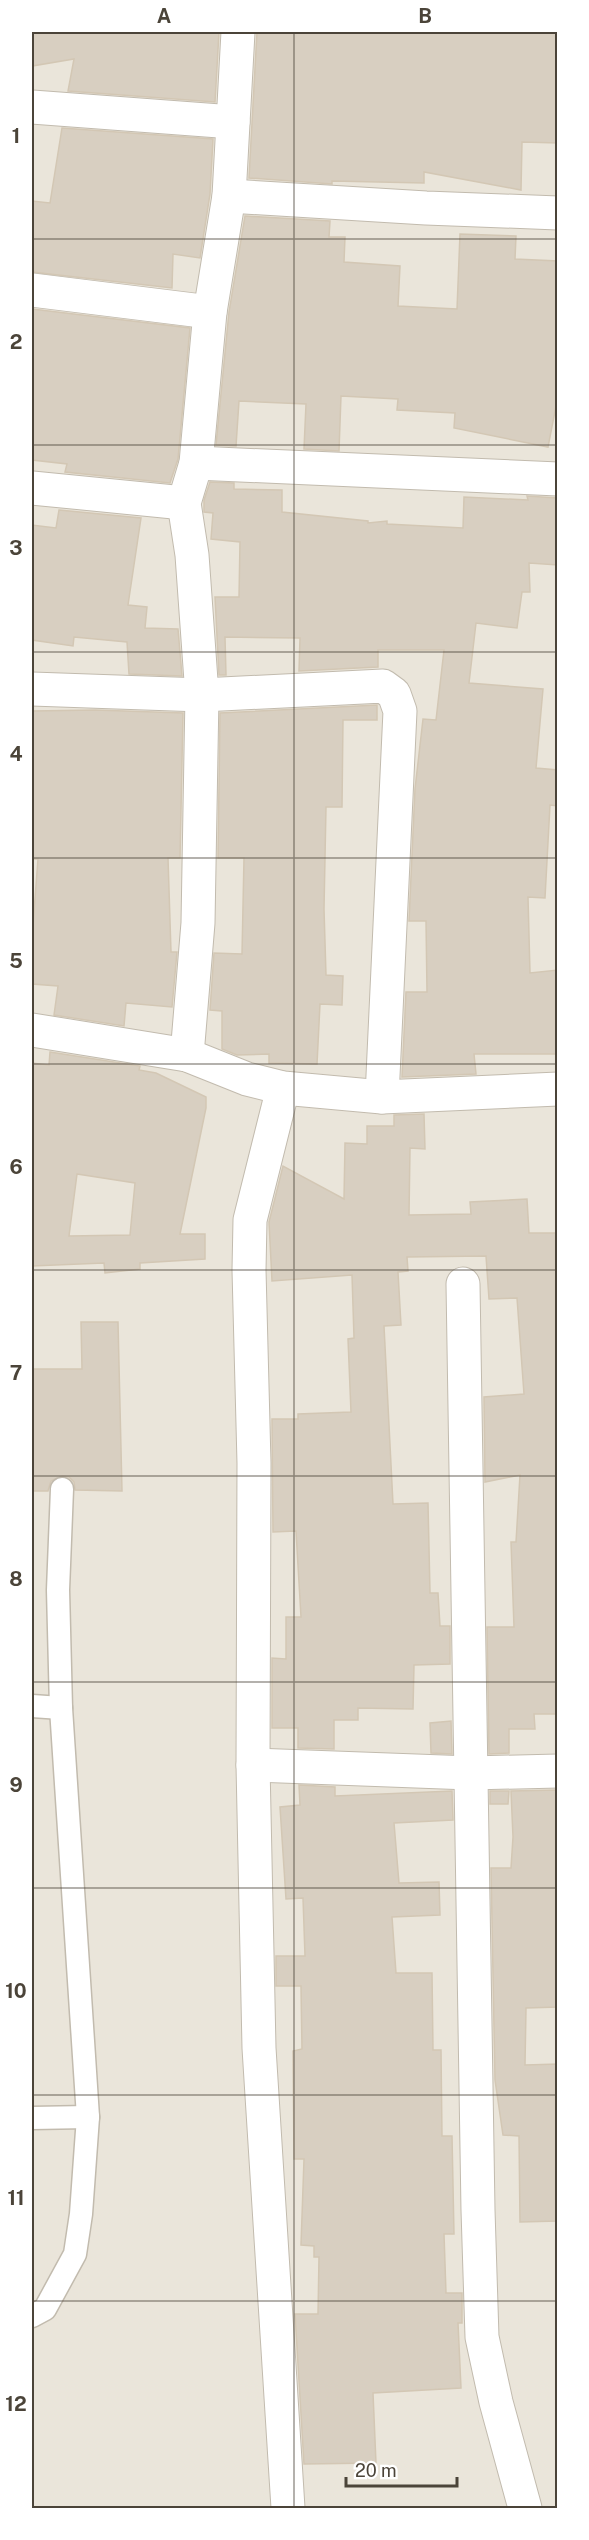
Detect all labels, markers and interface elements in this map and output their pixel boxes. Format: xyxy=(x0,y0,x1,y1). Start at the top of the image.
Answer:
text: A xyxy=(157,4,171,28)
text: B xyxy=(418,4,432,28)
text: 1 xyxy=(12,124,20,148)
text: 2 xyxy=(10,330,22,354)
text: 3 xyxy=(9,536,23,560)
text: 4 xyxy=(9,742,23,766)
text: 5 xyxy=(9,949,23,973)
text: 6 xyxy=(9,1155,23,1179)
text: 7 xyxy=(10,1361,22,1385)
text: 8 xyxy=(9,1567,23,1591)
text: 9 xyxy=(9,1773,23,1797)
text: 10 xyxy=(5,1979,27,2003)
text: 11 xyxy=(7,2186,25,2210)
text: 12 xyxy=(5,2392,27,2416)
scale bar xyxy=(346,2450,457,2488)
text: 20 m xyxy=(355,2460,397,2481)

